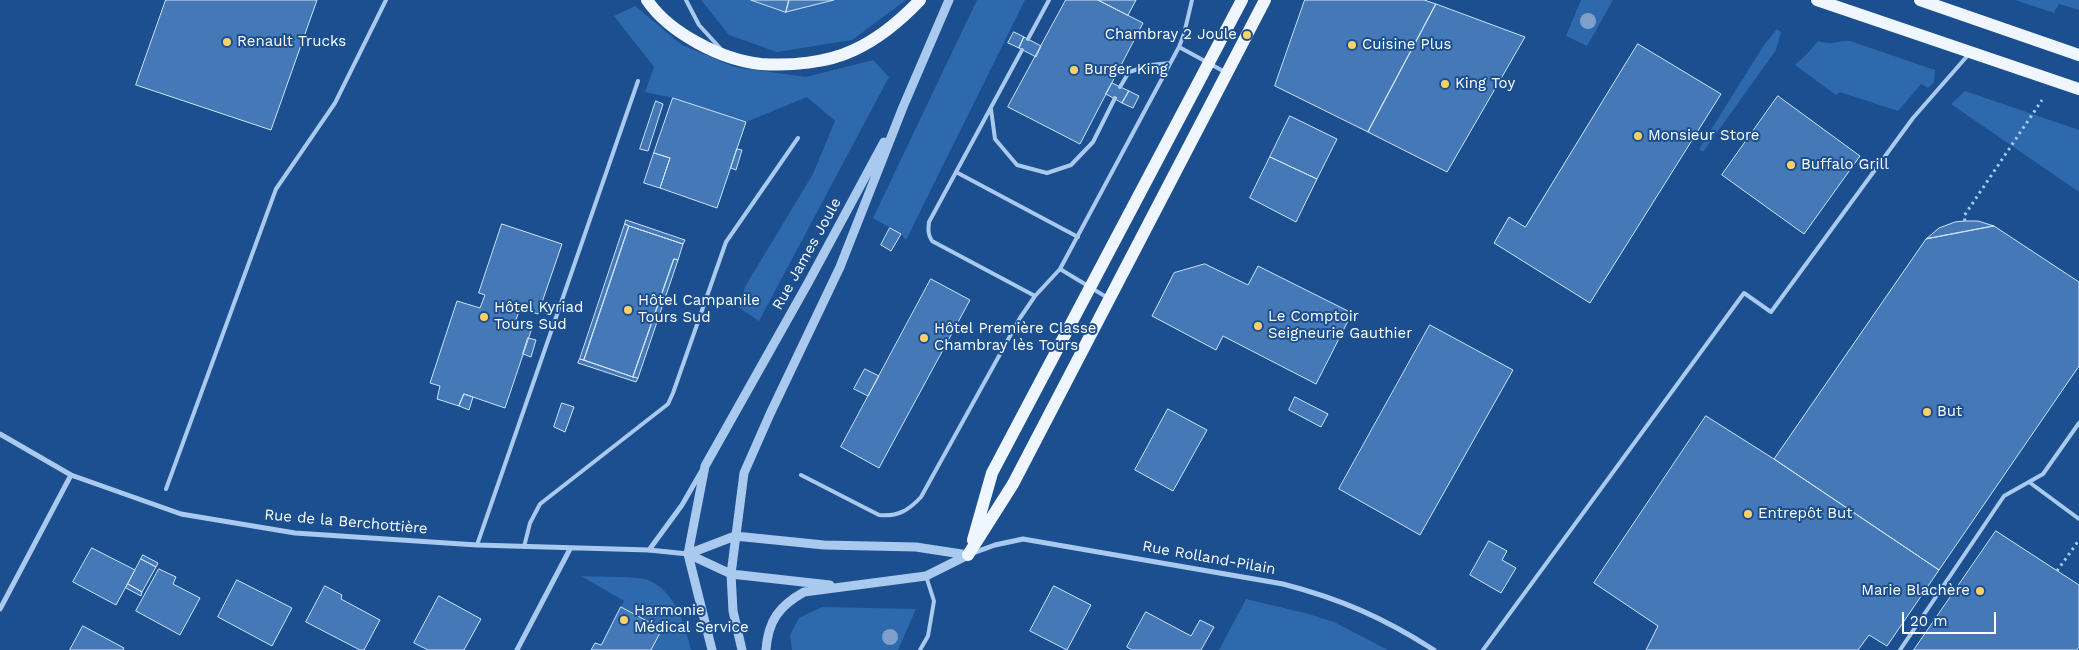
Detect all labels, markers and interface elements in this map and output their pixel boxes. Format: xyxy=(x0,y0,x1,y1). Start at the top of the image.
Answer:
place label: Chambray 2 Joule xyxy=(1105,26,1237,44)
marker: Chambray 2 Joule xyxy=(1241,29,1253,41)
place label: Renault Trucks xyxy=(237,33,346,51)
marker: Renault Trucks xyxy=(221,36,233,48)
place label: Cuisine Plus xyxy=(1362,36,1451,54)
marker: Cuisine Plus xyxy=(1346,39,1358,51)
place label: Burger King xyxy=(1084,61,1168,79)
marker: Burger King xyxy=(1068,64,1080,76)
place label: King Toy xyxy=(1455,75,1515,93)
marker: King Toy xyxy=(1439,78,1451,90)
place label: Monsieur Store xyxy=(1648,127,1759,145)
marker: Monsieur Store xyxy=(1632,130,1644,142)
place label: Buffalo Grill xyxy=(1801,156,1889,174)
marker: Buffalo Grill xyxy=(1785,159,1797,171)
street label: Rue James Joule xyxy=(769,195,845,313)
place label: Hôtel Campanile Tours Sud xyxy=(638,292,760,327)
place label: Hôtel Kyriad Tours Sud xyxy=(494,299,583,334)
marker: Hôtel Campanile Tours Sud xyxy=(622,304,634,316)
place label: Le Comptoir Seigneurie Gauthier xyxy=(1268,308,1412,343)
marker: Hôtel Kyriad Tours Sud xyxy=(478,311,490,323)
place label: Hôtel Première Classe Chambray lès Tours xyxy=(934,320,1097,355)
marker: Le Comptoir Seigneurie Gauthier xyxy=(1252,320,1264,332)
marker: Hôtel Première Classe Chambray lès Tours xyxy=(918,332,930,344)
place label: But xyxy=(1937,403,1962,421)
marker: But xyxy=(1921,406,1933,418)
place label: Entrepôt But xyxy=(1758,505,1853,523)
street label: Rue de la Berchottière xyxy=(264,506,428,538)
marker: Entrepôt But xyxy=(1742,508,1754,520)
street label: Rue Rolland-Pilain xyxy=(1141,537,1277,579)
place label: Marie Blachère xyxy=(1861,582,1970,600)
marker: Marie Blachère xyxy=(1974,585,1986,597)
place label: Harmonie Médical Service xyxy=(634,602,749,637)
scale bar xyxy=(1904,602,1998,634)
text: 20 m xyxy=(1910,612,1948,630)
marker: Harmonie Médical Service xyxy=(618,614,630,626)

